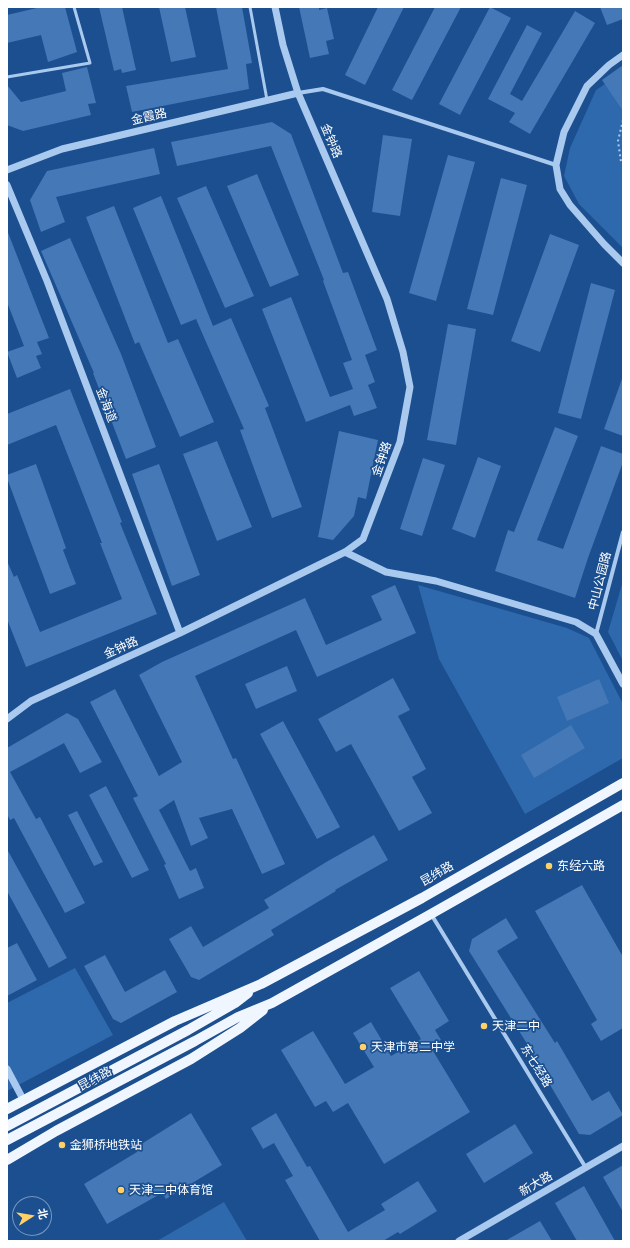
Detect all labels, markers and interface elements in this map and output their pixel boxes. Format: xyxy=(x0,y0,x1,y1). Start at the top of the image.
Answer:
street label: 金霞路 xyxy=(130,106,168,128)
street label: 金钟路 xyxy=(317,122,345,160)
street label: 金海道 xyxy=(93,386,119,424)
street label: 金钟路 xyxy=(369,440,395,478)
street label: 中山公园路 xyxy=(586,550,614,612)
street label: 金钟路 xyxy=(102,634,140,662)
street label: 昆纬路 xyxy=(418,859,456,889)
place label: 东经六路 xyxy=(557,859,605,873)
marker: 东经六路 xyxy=(544,861,554,871)
place label: 天津二中 xyxy=(492,1019,540,1033)
marker: 天津二中 xyxy=(479,1021,489,1031)
place label: 天津市第二中学 xyxy=(371,1040,455,1054)
marker: 天津市第二中学 xyxy=(358,1042,368,1052)
street label: 东七经路 xyxy=(517,1042,555,1090)
street label: 昆纬路 xyxy=(76,1064,114,1094)
place label: 金狮桥地铁站 xyxy=(70,1138,142,1152)
marker: 金狮桥地铁站 xyxy=(57,1140,67,1150)
street label: 新大路 xyxy=(517,1169,555,1199)
place label: 天津二中体育馆 xyxy=(129,1183,213,1197)
marker: 天津二中体育馆 xyxy=(116,1185,126,1195)
north arrow xyxy=(12,1196,52,1236)
text: 北 xyxy=(35,1207,51,1221)

